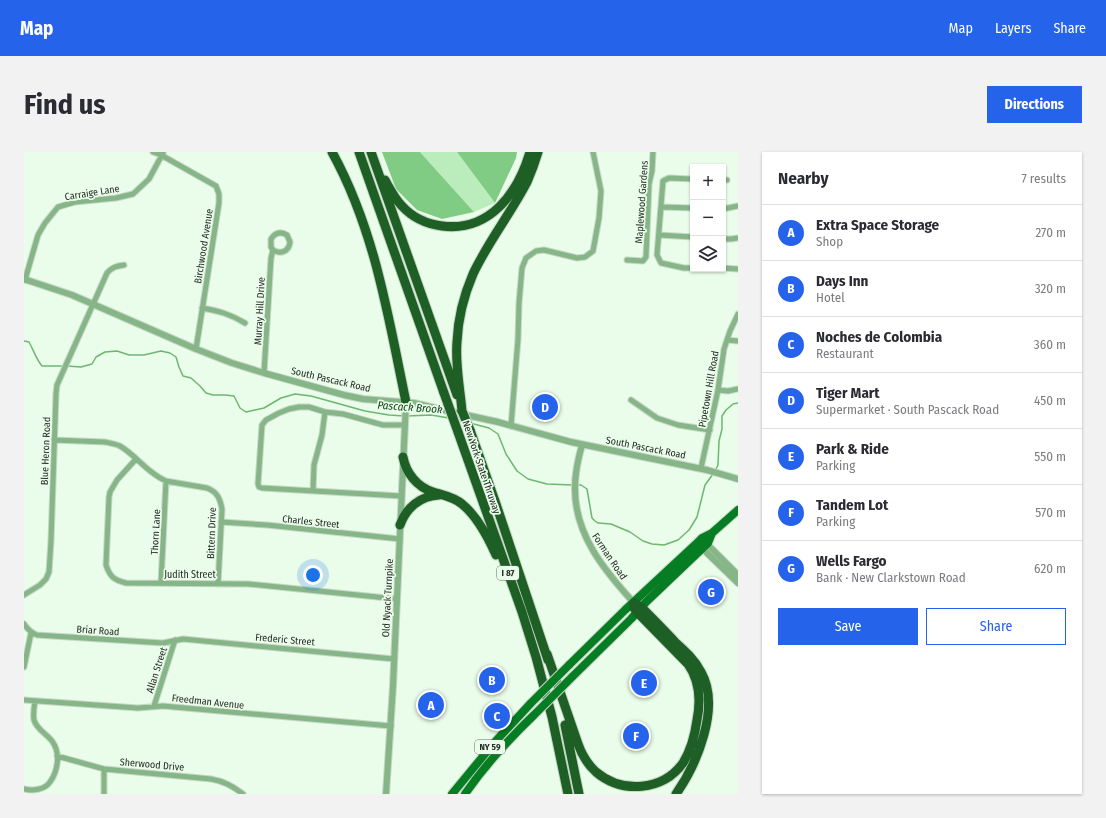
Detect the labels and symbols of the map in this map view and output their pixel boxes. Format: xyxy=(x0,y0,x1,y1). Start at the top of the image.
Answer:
street label: Maplewood Gardens xyxy=(633,160,651,244)
street label: Carraige Lane xyxy=(64,183,120,203)
street label: Birchwood Avenue xyxy=(192,208,216,284)
street label: Murray Hill Drive xyxy=(252,277,268,345)
street label: Pipetown Hill Road xyxy=(696,350,722,428)
street label: South Pascack Road xyxy=(290,365,372,395)
pin: D xyxy=(532,392,558,422)
water label: Pascack Brook xyxy=(377,399,443,416)
street label: Blue Heron Road xyxy=(39,417,53,485)
street label: New York State Thruway xyxy=(459,419,503,516)
street label: South Pascack Road xyxy=(605,434,687,462)
street label: Bittern Drive xyxy=(205,507,219,559)
street label: Thorn Lane xyxy=(149,509,163,555)
street label: Charles Street xyxy=(282,513,341,531)
street label: Forman Road xyxy=(589,531,629,582)
street label: Old Nyack Turnpike xyxy=(380,558,396,638)
your location xyxy=(303,565,323,585)
road number: I 87 xyxy=(497,566,519,580)
street label: Judith Street xyxy=(164,569,216,581)
pin: G xyxy=(698,577,724,607)
street label: Briar Road xyxy=(76,624,120,638)
street label: Frederic Street xyxy=(255,631,316,649)
street label: Allan Street xyxy=(144,645,170,695)
pin: B xyxy=(479,665,505,695)
pin: E xyxy=(631,668,657,698)
pin: A xyxy=(418,690,444,720)
street label: Freedman Avenue xyxy=(171,692,245,712)
pin: C xyxy=(484,701,510,731)
pin: F xyxy=(623,721,649,751)
road number: NY 59 xyxy=(475,740,505,754)
street label: Sherwood Drive xyxy=(119,756,185,774)

